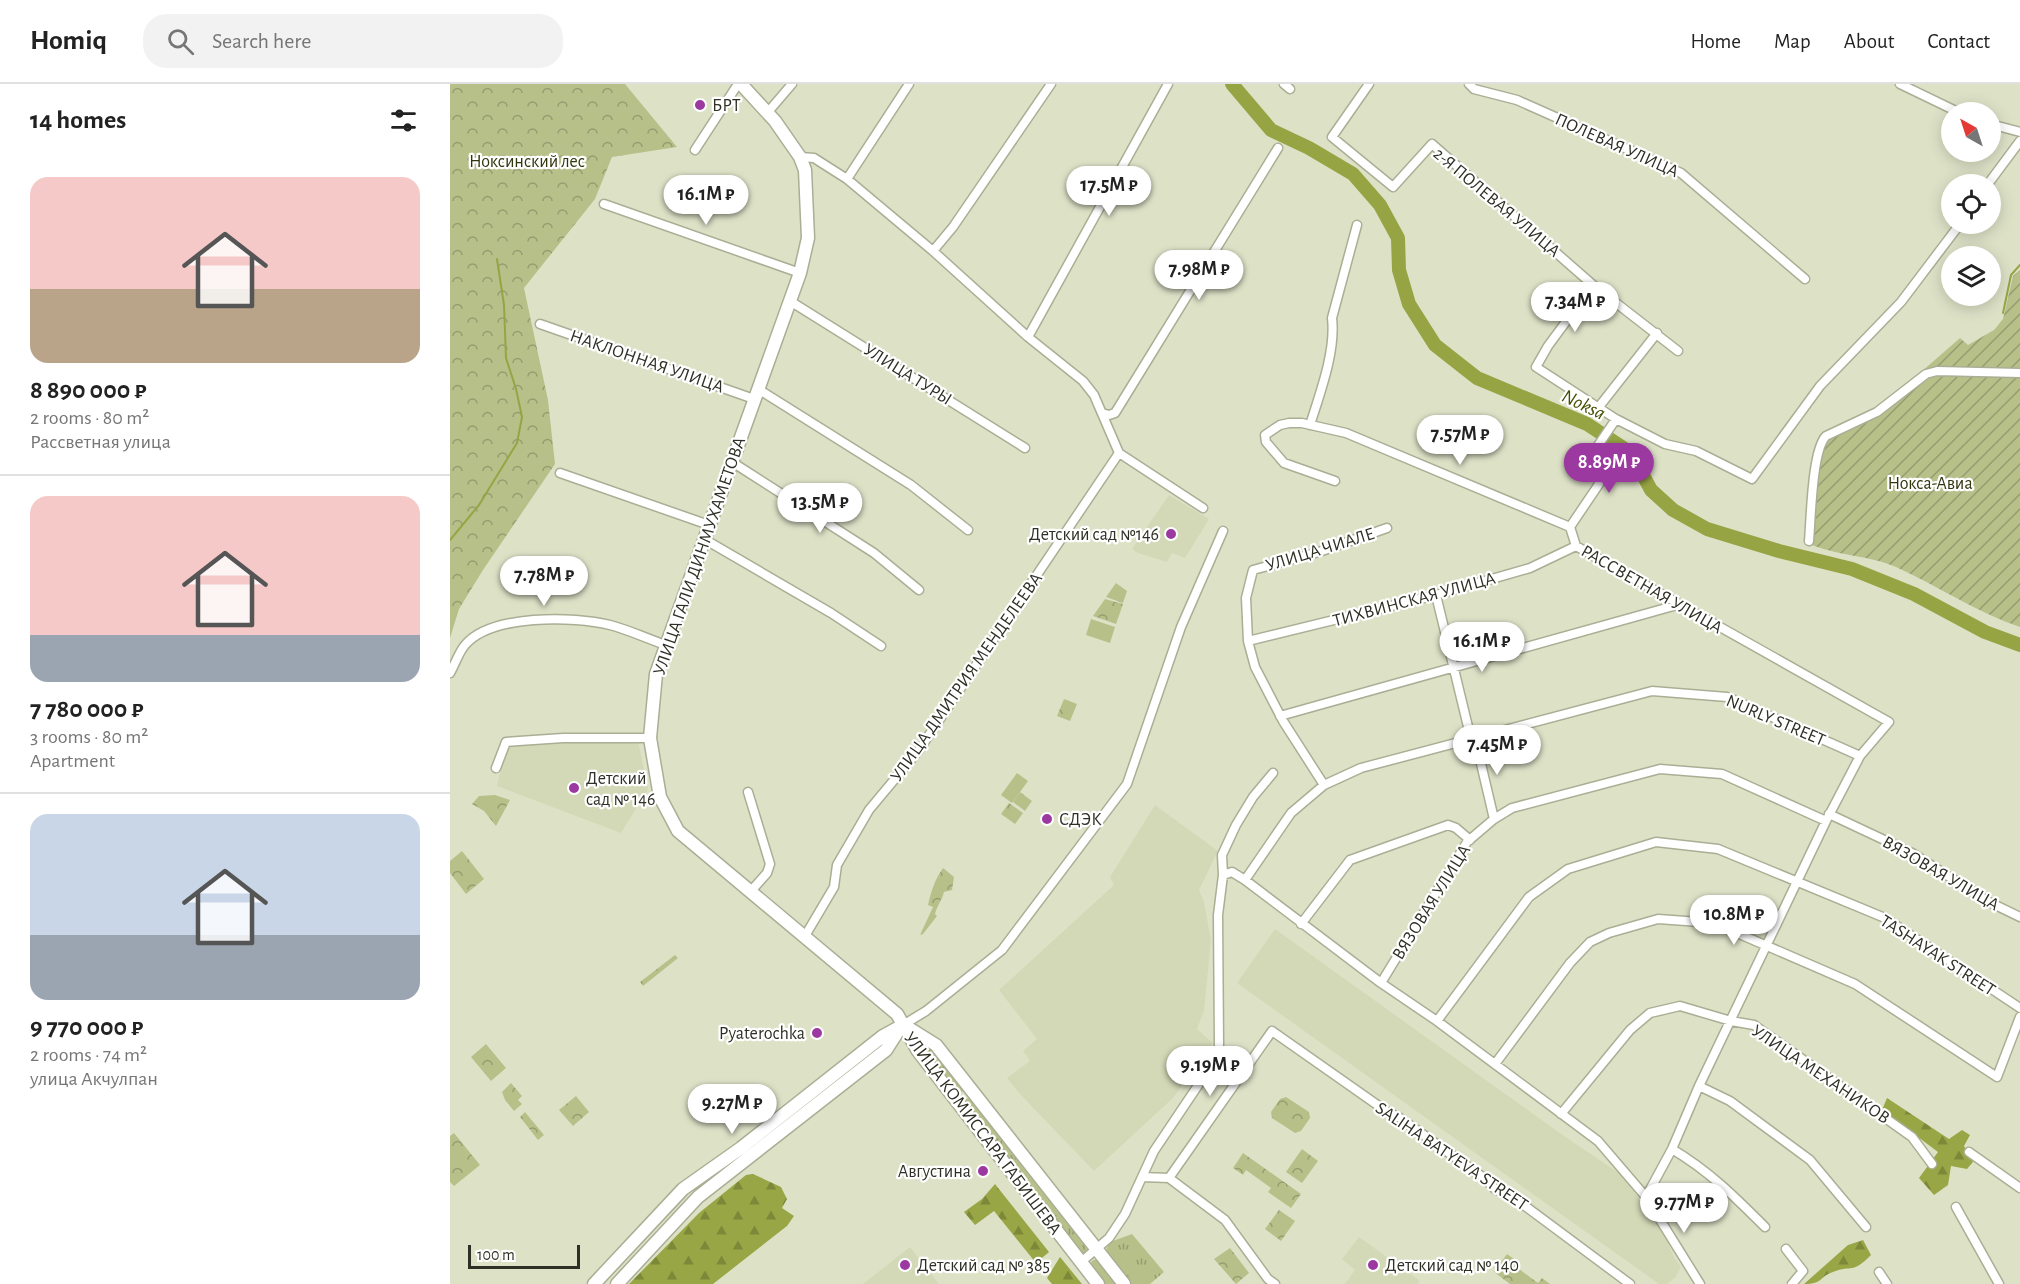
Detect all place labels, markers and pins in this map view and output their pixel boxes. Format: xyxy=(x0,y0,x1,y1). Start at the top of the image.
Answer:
place label: БРТ xyxy=(712,97,741,115)
marker: БРТ xyxy=(693,98,707,112)
pin: 17.5M ₽ xyxy=(1054,166,1164,217)
pin: 16.1M ₽ xyxy=(651,175,761,226)
pin: 7.98M ₽ xyxy=(1144,250,1254,301)
pin: 7.34M ₽ xyxy=(1520,282,1630,333)
pin: 7.57M ₽ xyxy=(1405,415,1515,466)
pin: 8.89M ₽ xyxy=(1554,443,1664,494)
pin: 13.5M ₽ xyxy=(765,483,875,534)
place label: Детский сад №146 xyxy=(1029,526,1159,544)
marker: Детский сад №146 xyxy=(1164,527,1178,541)
pin: 7.78M ₽ xyxy=(489,556,599,607)
pin: 16.1M ₽ xyxy=(1427,622,1537,673)
pin: 7.45M ₽ xyxy=(1442,725,1552,776)
place label: Детский сад № 146 xyxy=(586,770,655,809)
marker: Детский сад № 146 xyxy=(567,781,581,795)
place label: СДЭК xyxy=(1059,811,1102,829)
marker: СДЭК xyxy=(1040,812,1054,826)
pin: 10.8M ₽ xyxy=(1679,895,1789,946)
place label: Pyaterochka xyxy=(719,1025,805,1043)
marker: Pyaterochka xyxy=(810,1026,824,1040)
pin: 9.19M ₽ xyxy=(1155,1046,1265,1097)
pin: 9.27M ₽ xyxy=(677,1084,787,1135)
place label: Августина xyxy=(898,1163,971,1181)
marker: Августина xyxy=(976,1164,990,1178)
pin: 9.77M ₽ xyxy=(1629,1183,1739,1234)
place label: Детский сад № 385 xyxy=(917,1257,1050,1275)
place label: Детский сад № 140 xyxy=(1385,1257,1519,1275)
marker: Детский сад № 385 xyxy=(898,1258,912,1272)
marker: Детский сад № 140 xyxy=(1366,1258,1380,1272)

